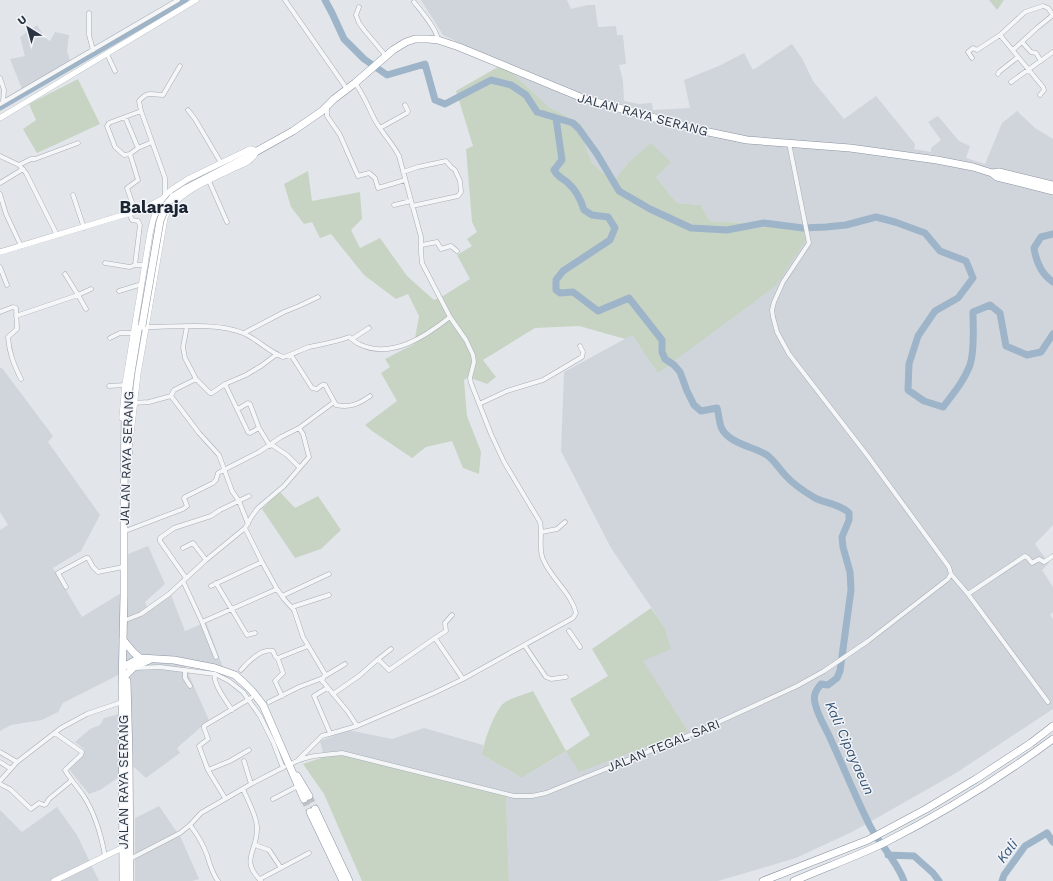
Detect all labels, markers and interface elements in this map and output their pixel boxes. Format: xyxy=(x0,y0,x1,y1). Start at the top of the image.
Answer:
north arrow xyxy=(8,8,48,48)
text: U xyxy=(15,13,29,28)
street label: JALAN RAYA SERANG xyxy=(576,90,710,139)
district label: Balaraja xyxy=(120,197,189,217)
street label: JALAN RAYA SERANG xyxy=(117,391,136,525)
water label: Kali Cipayaeun xyxy=(822,699,878,797)
street label: JALAN RAYA SERANG xyxy=(116,715,131,849)
street label: JALAN TEGAL SARI xyxy=(604,716,722,775)
water label: Kali xyxy=(993,836,1021,866)

